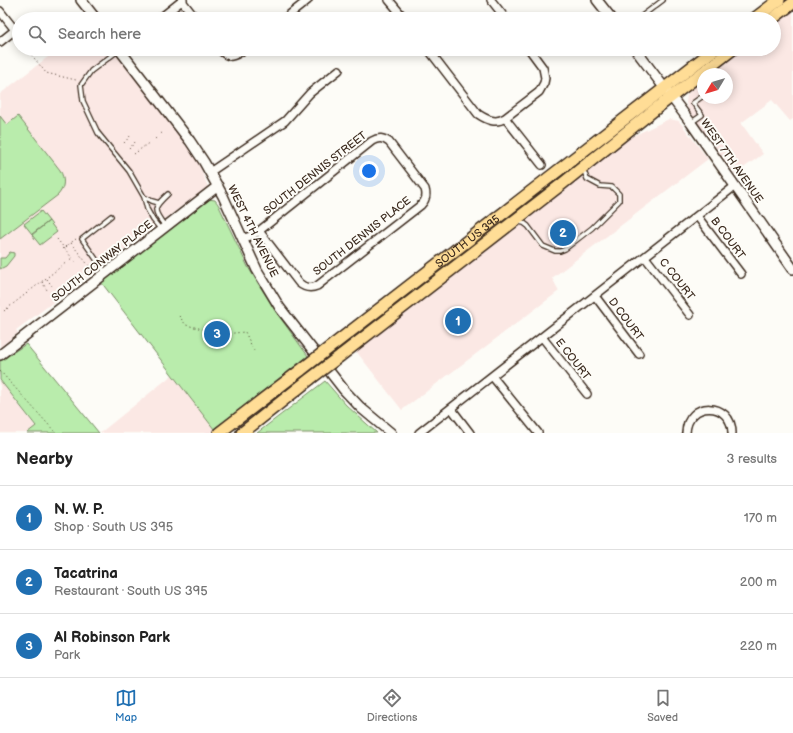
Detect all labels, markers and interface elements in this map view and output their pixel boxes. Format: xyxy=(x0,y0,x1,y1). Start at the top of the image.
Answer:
search box xyxy=(12,12,781,56)
icon: search xyxy=(26,23,48,45)
text: Search here xyxy=(58,25,141,44)
north arrow xyxy=(697,68,733,104)
street label: WEST 7TH AVENUE xyxy=(698,117,766,205)
street label: SOUTH DENNIS STREET xyxy=(261,128,369,217)
your location xyxy=(359,161,379,181)
street label: WEST 4TH AVENUE xyxy=(225,183,281,279)
street label: SOUTH DENNIS PLACE xyxy=(311,194,413,278)
street label: SOUTH US 395 xyxy=(433,212,502,270)
street label: B COURT xyxy=(708,214,748,262)
street label: SOUTH CONWAY PLACE xyxy=(49,218,155,304)
pin: 2 xyxy=(550,218,576,248)
street label: C COURT xyxy=(657,256,698,303)
street label: D COURT xyxy=(606,295,646,343)
pin: 1 xyxy=(445,306,471,336)
pin: 3 xyxy=(204,319,230,349)
street label: E COURT xyxy=(553,336,593,383)
text: Nearby xyxy=(16,449,73,469)
text: 3 results xyxy=(726,451,777,467)
text: N. W. P. xyxy=(54,500,104,519)
text: 1 xyxy=(26,510,32,526)
text: 170 m xyxy=(744,510,777,526)
text: Shop · South US 395 xyxy=(54,519,173,535)
text: Tacatrina xyxy=(54,564,118,583)
text: 2 xyxy=(25,574,33,590)
text: 200 m xyxy=(740,574,777,590)
text: Restaurant · South US 395 xyxy=(54,583,208,599)
text: Al Robinson Park xyxy=(54,628,170,647)
text: 3 xyxy=(25,638,33,654)
text: 220 m xyxy=(740,638,777,654)
text: Park xyxy=(54,647,80,663)
tab: Map xyxy=(115,687,137,724)
tab: Directions xyxy=(367,687,417,724)
tab: Saved xyxy=(647,687,678,724)

